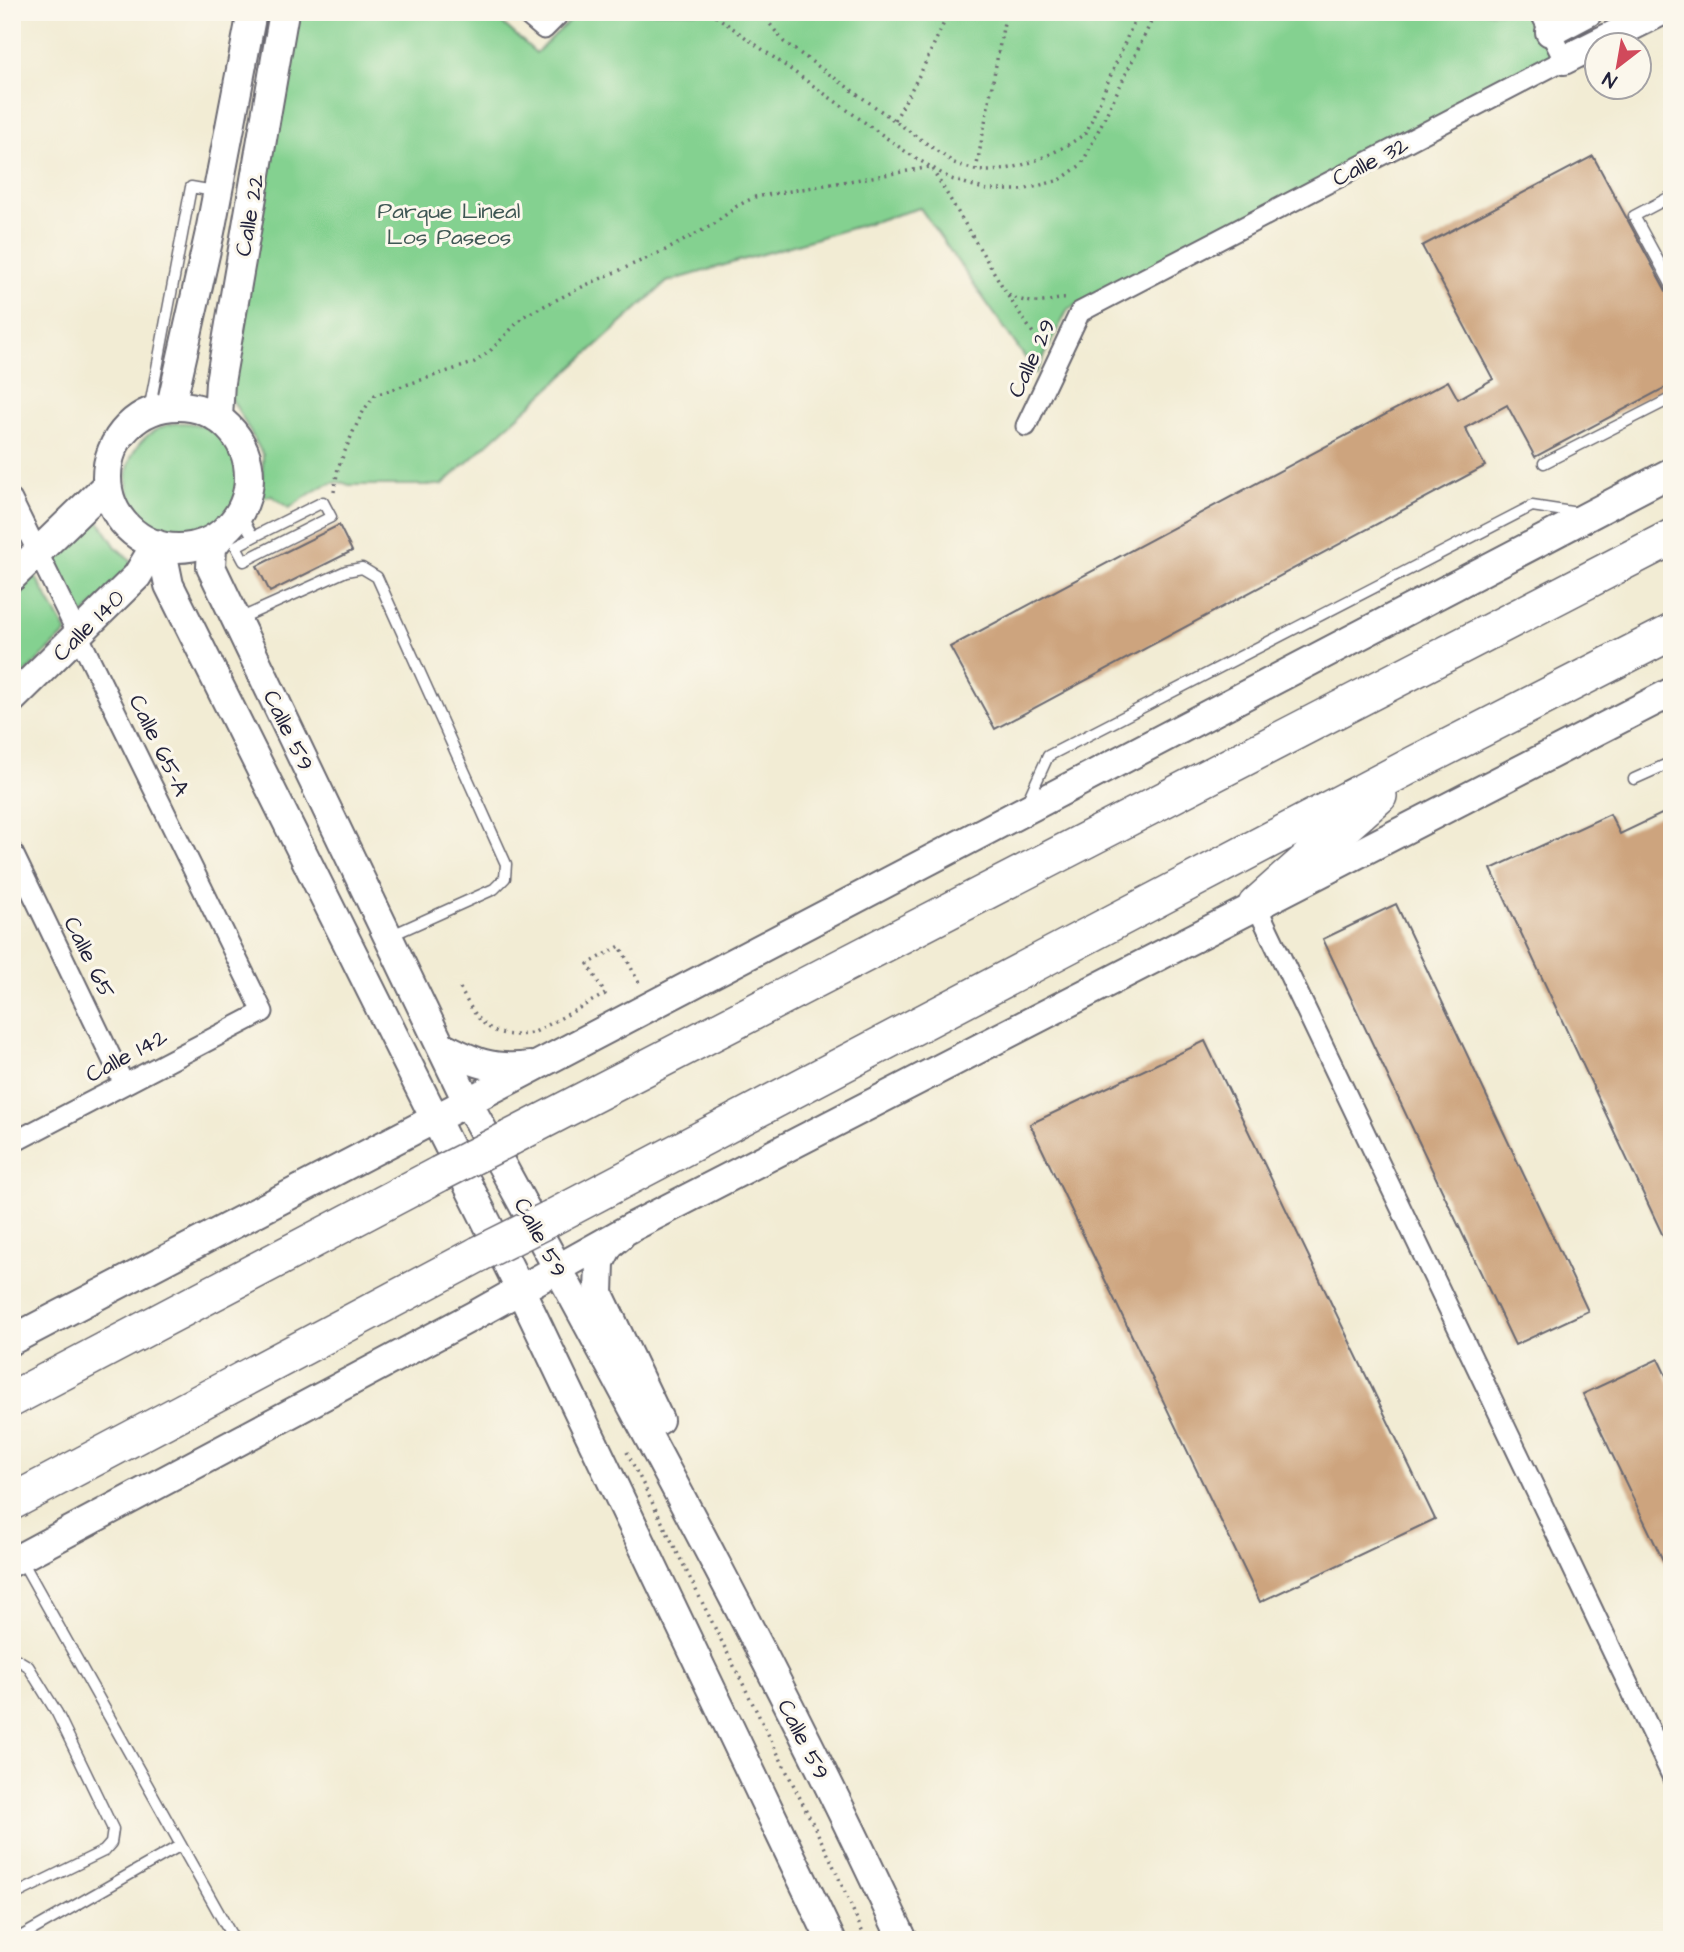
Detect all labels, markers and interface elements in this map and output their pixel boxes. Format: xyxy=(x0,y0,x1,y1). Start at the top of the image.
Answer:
north arrow xyxy=(1582,32,1652,102)
text: N xyxy=(1598,65,1622,94)
street label: Calle 32 xyxy=(1327,129,1414,195)
street label: Calle 22 xyxy=(227,171,273,259)
park label: Parque Lineal Los Paseos xyxy=(378,195,520,253)
street label: Calle 29 xyxy=(1000,314,1064,403)
street label: Calle 140 xyxy=(46,583,132,669)
street label: Calle 59 xyxy=(255,685,321,776)
street label: Calle 65-A xyxy=(121,689,198,802)
street label: Calle 65 xyxy=(56,911,123,1004)
street label: Calle 142 xyxy=(80,1021,173,1091)
street label: Calle 59 xyxy=(506,1192,574,1283)
street label: Calle 59 xyxy=(769,1694,837,1785)

